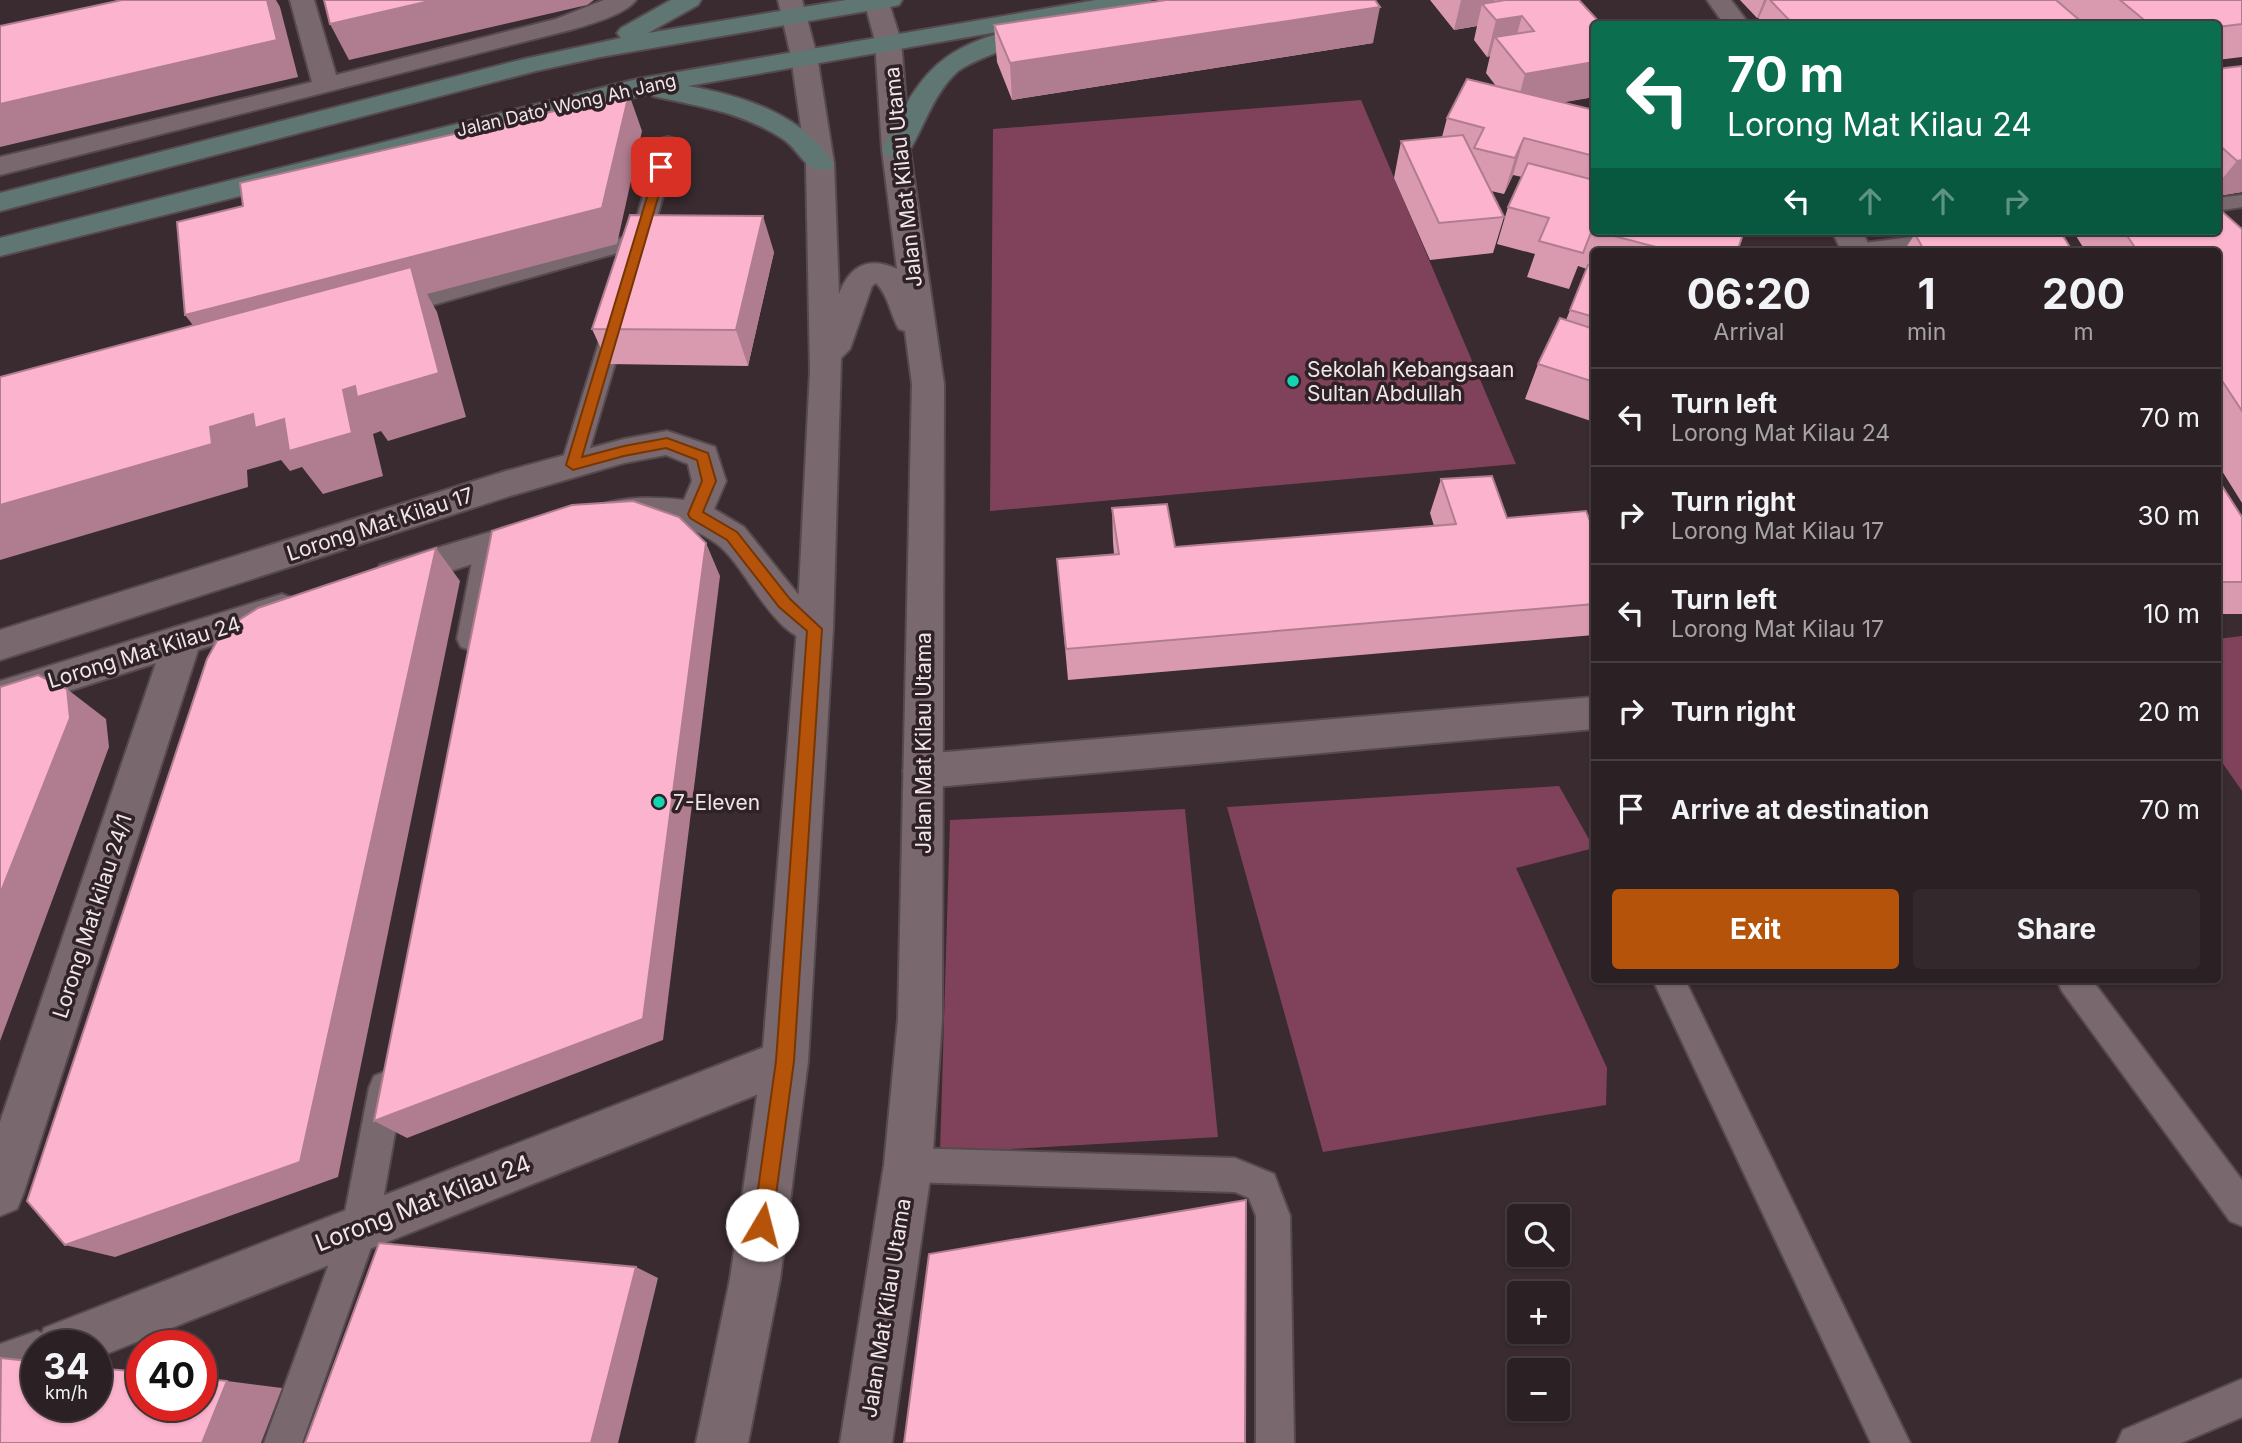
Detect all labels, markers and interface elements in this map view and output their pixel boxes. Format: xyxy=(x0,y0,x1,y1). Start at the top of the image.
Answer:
text: 70 m xyxy=(1727,45,1844,104)
icon: left xyxy=(1612,49,1703,140)
street label: Jalan Mat Kilau Utama xyxy=(879,65,927,289)
street label: Jalan Dato' Wong Ah Jang xyxy=(454,69,678,141)
text: Lorong Mat Kilau 24 xyxy=(1727,105,2032,144)
pin xyxy=(631,137,691,197)
icon: arrive xyxy=(642,148,680,186)
icon: left xyxy=(1778,182,1816,220)
icon: ahead xyxy=(1851,182,1889,220)
icon: ahead xyxy=(1924,182,1962,220)
icon: right xyxy=(1997,182,2035,220)
text: 06:20 xyxy=(1687,268,1811,319)
text: 1 xyxy=(1918,268,1936,319)
text: 200 xyxy=(2042,268,2125,319)
text: Arrival xyxy=(1714,318,1784,346)
text: min xyxy=(1907,318,1946,346)
text: m xyxy=(2074,318,2094,346)
place label: Sekolah Kebangsaan Sultan Abdullah xyxy=(1307,357,1514,406)
marker: Sekolah Kebangsaan Sultan Abdullah xyxy=(1285,373,1301,389)
text: Turn left xyxy=(1671,388,1777,419)
icon: left xyxy=(1612,398,1650,436)
text: 70 m xyxy=(2139,402,2200,433)
text: Lorong Mat Kilau 24 xyxy=(1671,419,1890,447)
street label: Lorong Mat Kilau 17 xyxy=(284,482,476,566)
text: Turn right xyxy=(1671,486,1796,517)
icon: right xyxy=(1612,496,1650,534)
text: 30 m xyxy=(2137,500,2200,531)
text: Lorong Mat Kilau 17 xyxy=(1671,517,1884,545)
text: Turn left xyxy=(1671,584,1777,615)
icon: left xyxy=(1612,594,1650,632)
text: 10 m xyxy=(2143,598,2200,629)
street label: Lorong Mat Kilau 24 xyxy=(45,611,243,693)
text: Lorong Mat Kilau 17 xyxy=(1671,615,1884,643)
street label: Jalan Mat Kilau Utama xyxy=(911,632,936,854)
icon: right xyxy=(1612,692,1650,730)
text: Turn right xyxy=(1671,696,1796,727)
text: 20 m xyxy=(2138,696,2200,727)
place label: 7-Eleven xyxy=(673,790,760,815)
icon: arrive xyxy=(1612,790,1650,828)
marker: 7-Eleven xyxy=(651,794,667,810)
text: Arrive at destination xyxy=(1671,794,1930,825)
text: 70 m xyxy=(2139,794,2200,825)
street label: Lorong Mat kilau 24/1 xyxy=(47,811,137,1021)
button: Exit xyxy=(1612,889,1899,969)
button: Share xyxy=(1913,889,2200,969)
street label: Lorong Mat Kilau 24 xyxy=(311,1148,535,1258)
position arrow xyxy=(725,1188,799,1262)
street label: Jalan Mat Kilau Utama xyxy=(856,1197,916,1419)
map controls xyxy=(1507,1204,1570,1421)
button: search xyxy=(1507,1204,1570,1267)
button: + xyxy=(1507,1281,1570,1344)
speed limit sign: 40 xyxy=(126,1330,217,1421)
text: 34 xyxy=(43,1345,90,1387)
button: − xyxy=(1507,1358,1570,1421)
text: km/h xyxy=(45,1382,88,1403)

